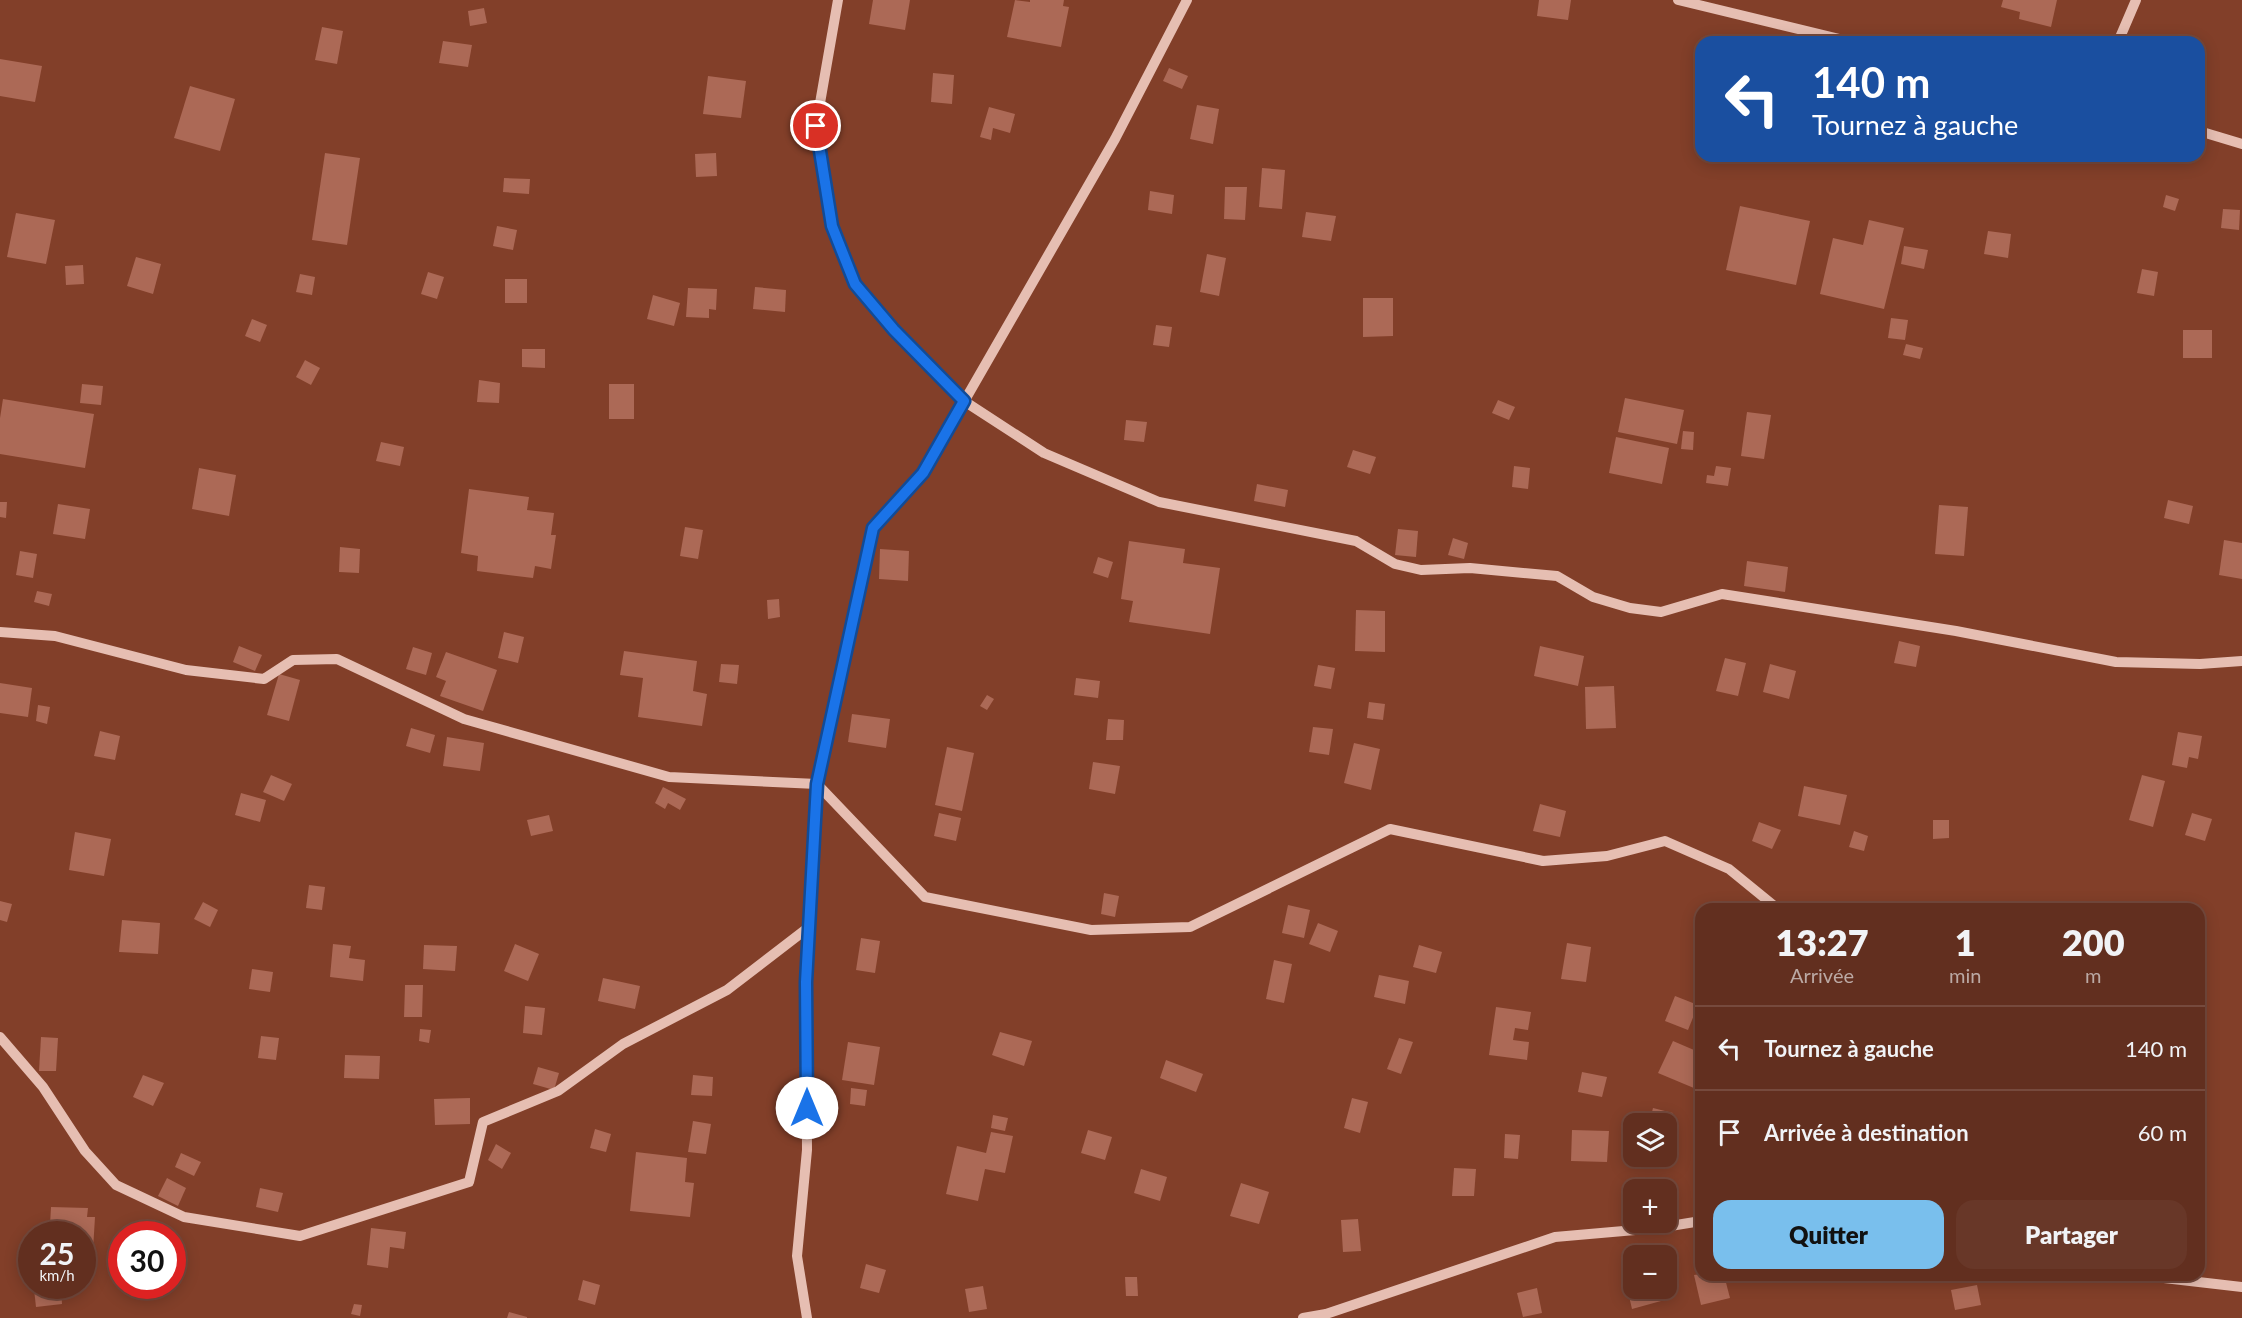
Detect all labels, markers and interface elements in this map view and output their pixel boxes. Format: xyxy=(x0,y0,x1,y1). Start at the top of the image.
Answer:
text: 140 m xyxy=(1812,57,1930,107)
icon: left xyxy=(1713,60,1791,138)
pin xyxy=(790,100,841,151)
text: Tournez à gauche xyxy=(1812,108,2018,141)
icon: arrive xyxy=(799,109,832,142)
text: 13:27 xyxy=(1775,920,1869,964)
text: 1 xyxy=(1955,920,1976,964)
text: 200 xyxy=(2062,920,2125,964)
text: Arrivée xyxy=(1790,963,1854,987)
text: min xyxy=(1949,963,1981,987)
text: m xyxy=(2085,963,2101,987)
icon: left xyxy=(1713,1032,1746,1065)
text: Tournez à gauche xyxy=(1764,1035,1934,1062)
text: 140 m xyxy=(2125,1035,2187,1062)
position arrow xyxy=(775,1076,839,1140)
map controls xyxy=(1623,1113,1677,1299)
button: layers xyxy=(1623,1113,1677,1167)
icon: arrive xyxy=(1713,1116,1746,1149)
text: Arrivée à destination xyxy=(1764,1119,1969,1146)
text: 60 m xyxy=(2138,1119,2187,1146)
button: + xyxy=(1623,1179,1677,1233)
button: Quitter xyxy=(1713,1200,1944,1269)
button: Partager xyxy=(1956,1200,2187,1269)
speed limit sign: 30 xyxy=(108,1221,186,1299)
text: 25 xyxy=(40,1235,74,1271)
button: − xyxy=(1623,1245,1677,1299)
text: km/h xyxy=(39,1266,75,1284)

